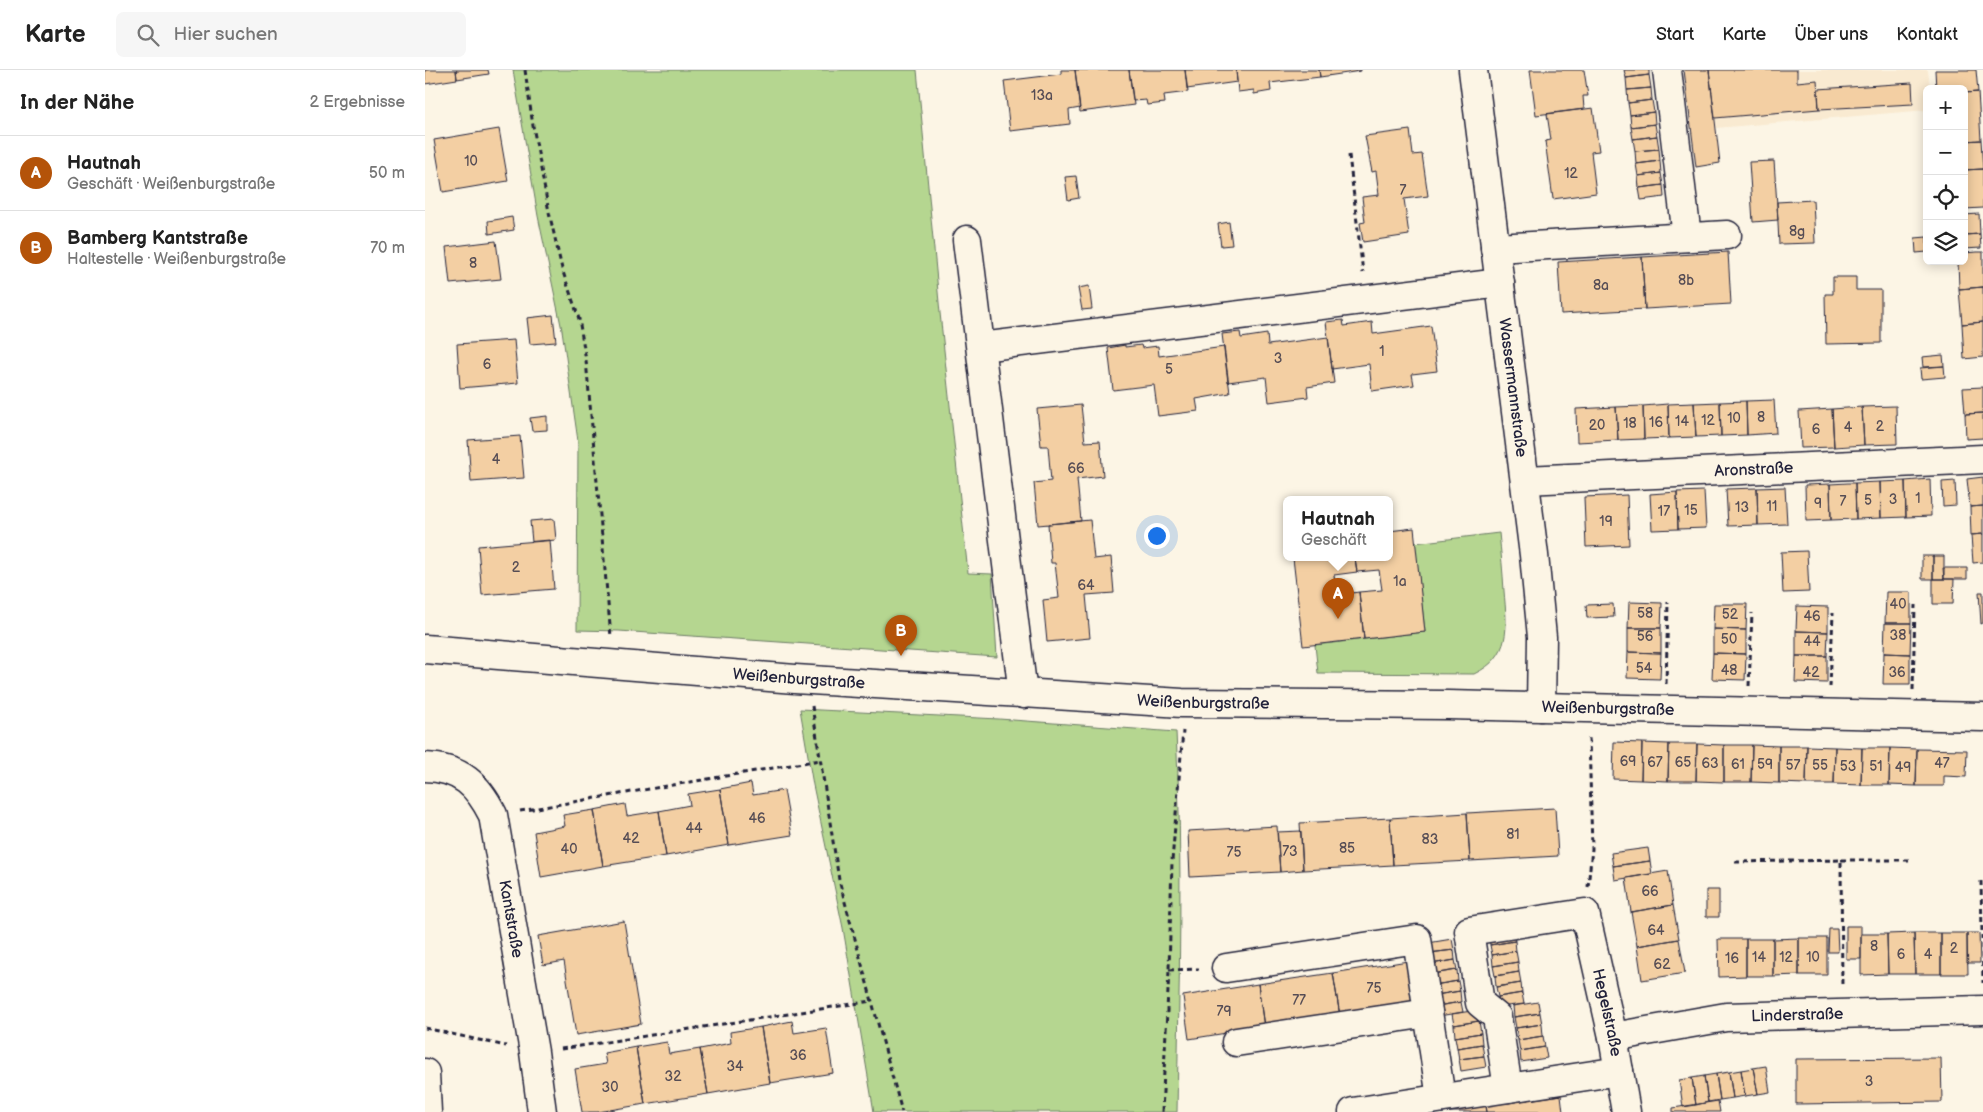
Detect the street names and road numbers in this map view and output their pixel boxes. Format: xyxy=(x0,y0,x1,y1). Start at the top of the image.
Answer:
street label: Wassermannstraße xyxy=(1495,317,1531,459)
street label: Aronstraße xyxy=(1714,458,1794,481)
street label: Weißenburgstraße xyxy=(732,664,866,693)
street label: Weißenburgstraße xyxy=(1136,691,1270,713)
street label: Weißenburgstraße xyxy=(1541,698,1675,720)
street label: Kantstraße xyxy=(495,878,527,960)
street label: Hegelstraße xyxy=(1588,967,1626,1058)
street label: Linderstraße xyxy=(1751,1004,1844,1026)

